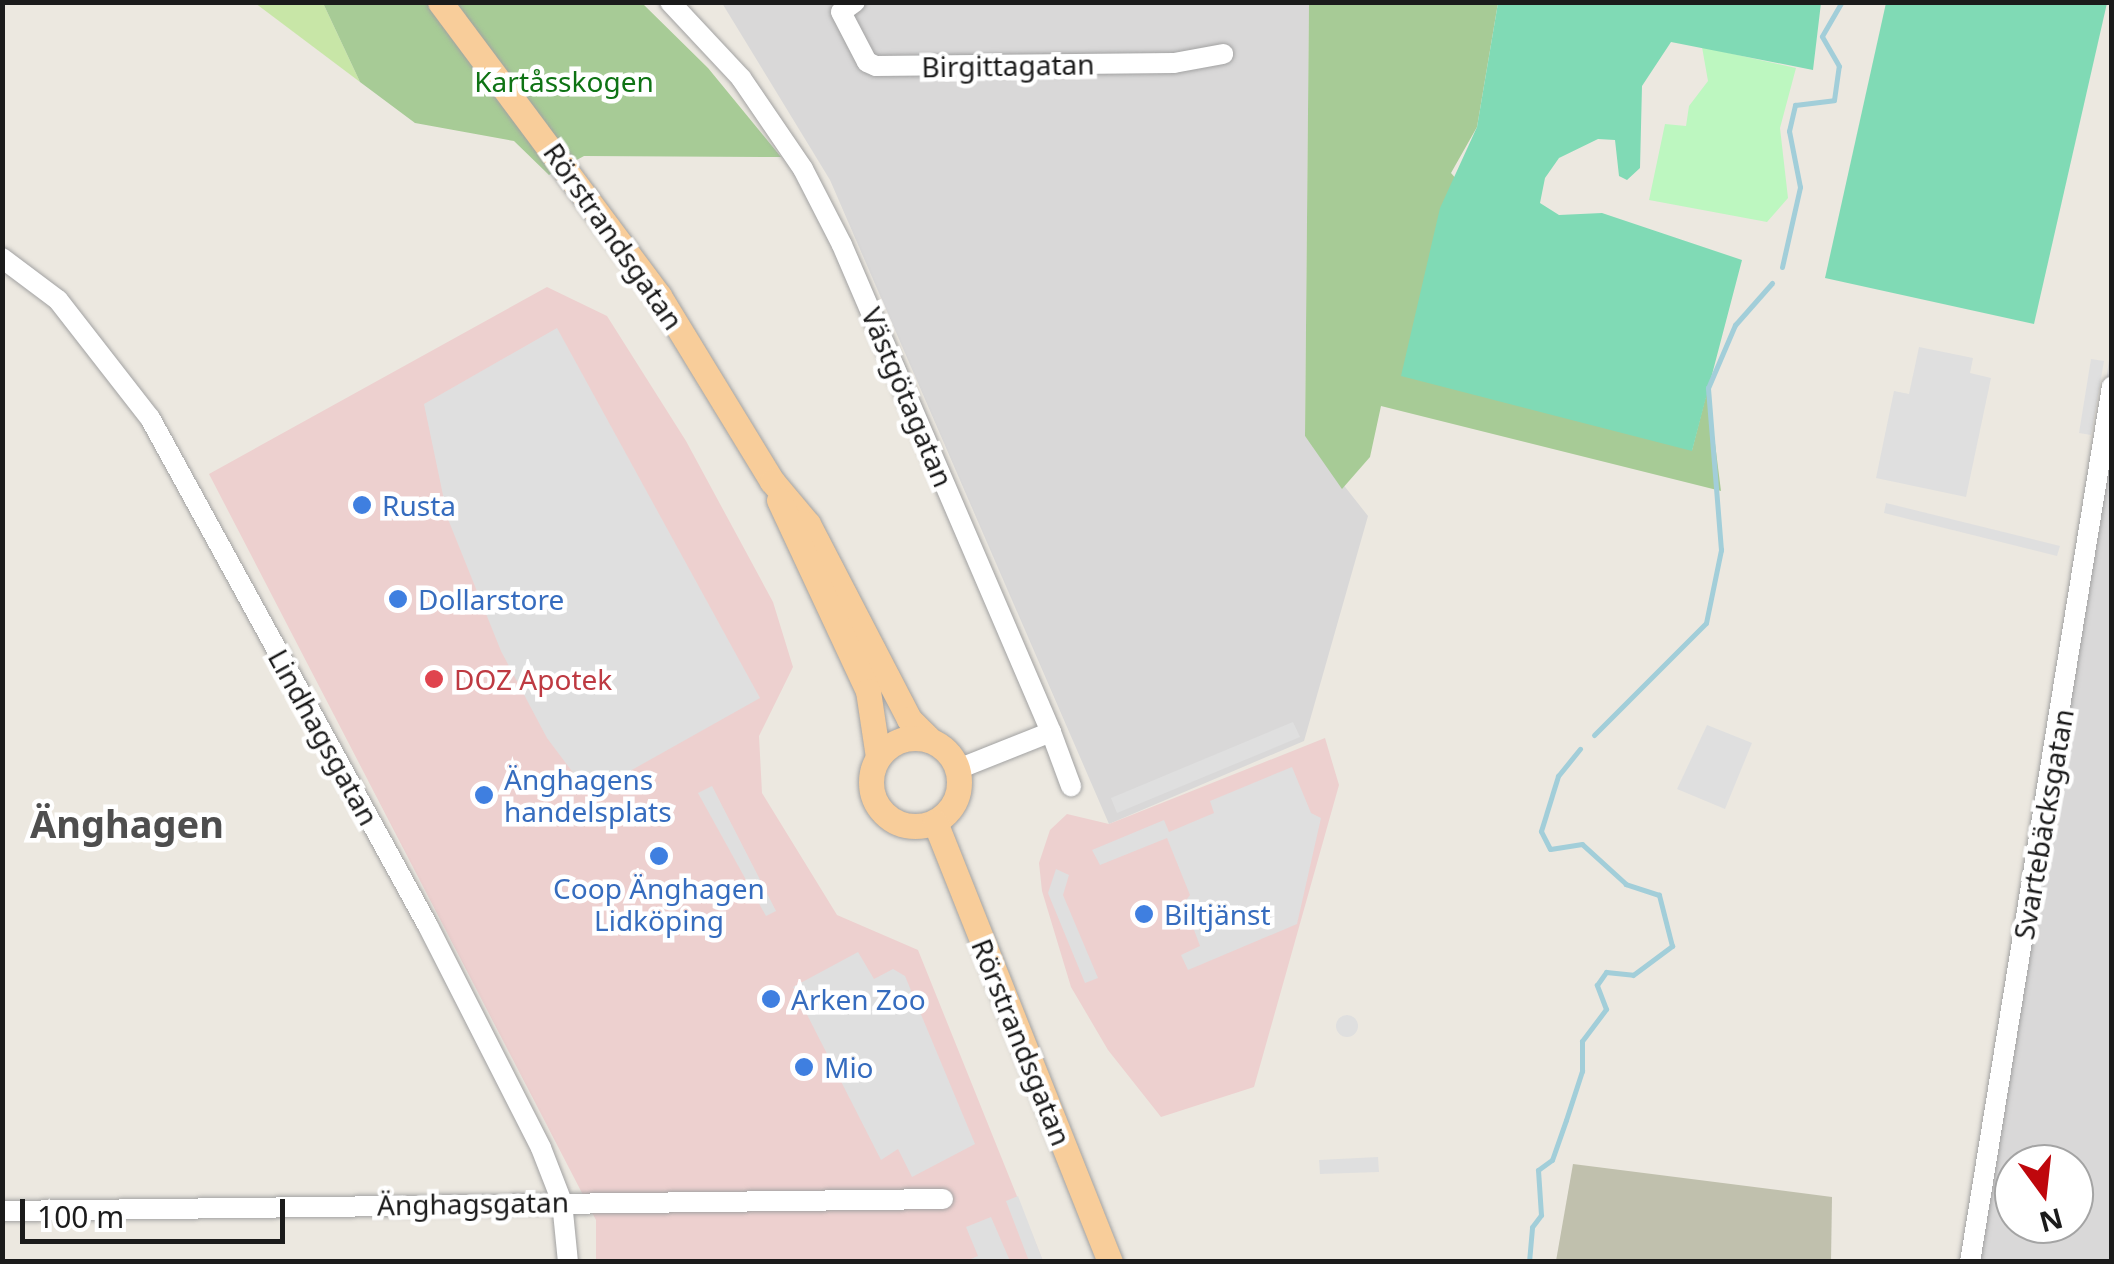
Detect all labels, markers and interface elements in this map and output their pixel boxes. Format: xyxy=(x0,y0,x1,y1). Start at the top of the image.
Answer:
street label: Birgittagatan xyxy=(921,47,1095,83)
park label: Kartåsskogen xyxy=(474,64,654,98)
street label: Rörstrandsgatan xyxy=(537,136,691,336)
street label: Västgötagatan xyxy=(855,302,961,492)
place label: Rusta xyxy=(382,488,456,522)
marker: Rusta xyxy=(351,494,373,516)
place label: Dollarstore xyxy=(418,582,564,616)
marker: Dollarstore xyxy=(387,588,409,610)
street label: Lindhagsgatan xyxy=(262,643,386,831)
place label: DOZ Apotek xyxy=(454,662,612,696)
marker: DOZ Apotek xyxy=(423,668,445,690)
street label: Svartebäcksgatan xyxy=(2006,706,2080,942)
place label: Änghagens handelsplats xyxy=(504,762,672,828)
marker: Änghagens handelsplats xyxy=(473,784,495,806)
district label: Änghagen xyxy=(30,801,224,847)
marker: Coop Änghagen Lidköping xyxy=(648,845,670,867)
place label: Coop Änghagen Lidköping xyxy=(553,871,765,937)
place label: Biltjänst xyxy=(1164,897,1271,931)
marker: Biltjänst xyxy=(1133,903,1155,925)
street label: Rörstrandsgatan xyxy=(965,934,1079,1150)
place label: Arken Zoo xyxy=(791,982,926,1016)
marker: Arken Zoo xyxy=(760,988,782,1010)
place label: Mio xyxy=(824,1050,874,1084)
marker: Mio xyxy=(793,1056,815,1078)
north arrow xyxy=(1994,1144,2094,1244)
scale bar xyxy=(25,1179,290,1241)
street label: Änghagsgatan xyxy=(377,1185,569,1221)
text: 100 m xyxy=(37,1196,124,1237)
text: N xyxy=(2035,1200,2067,1242)

